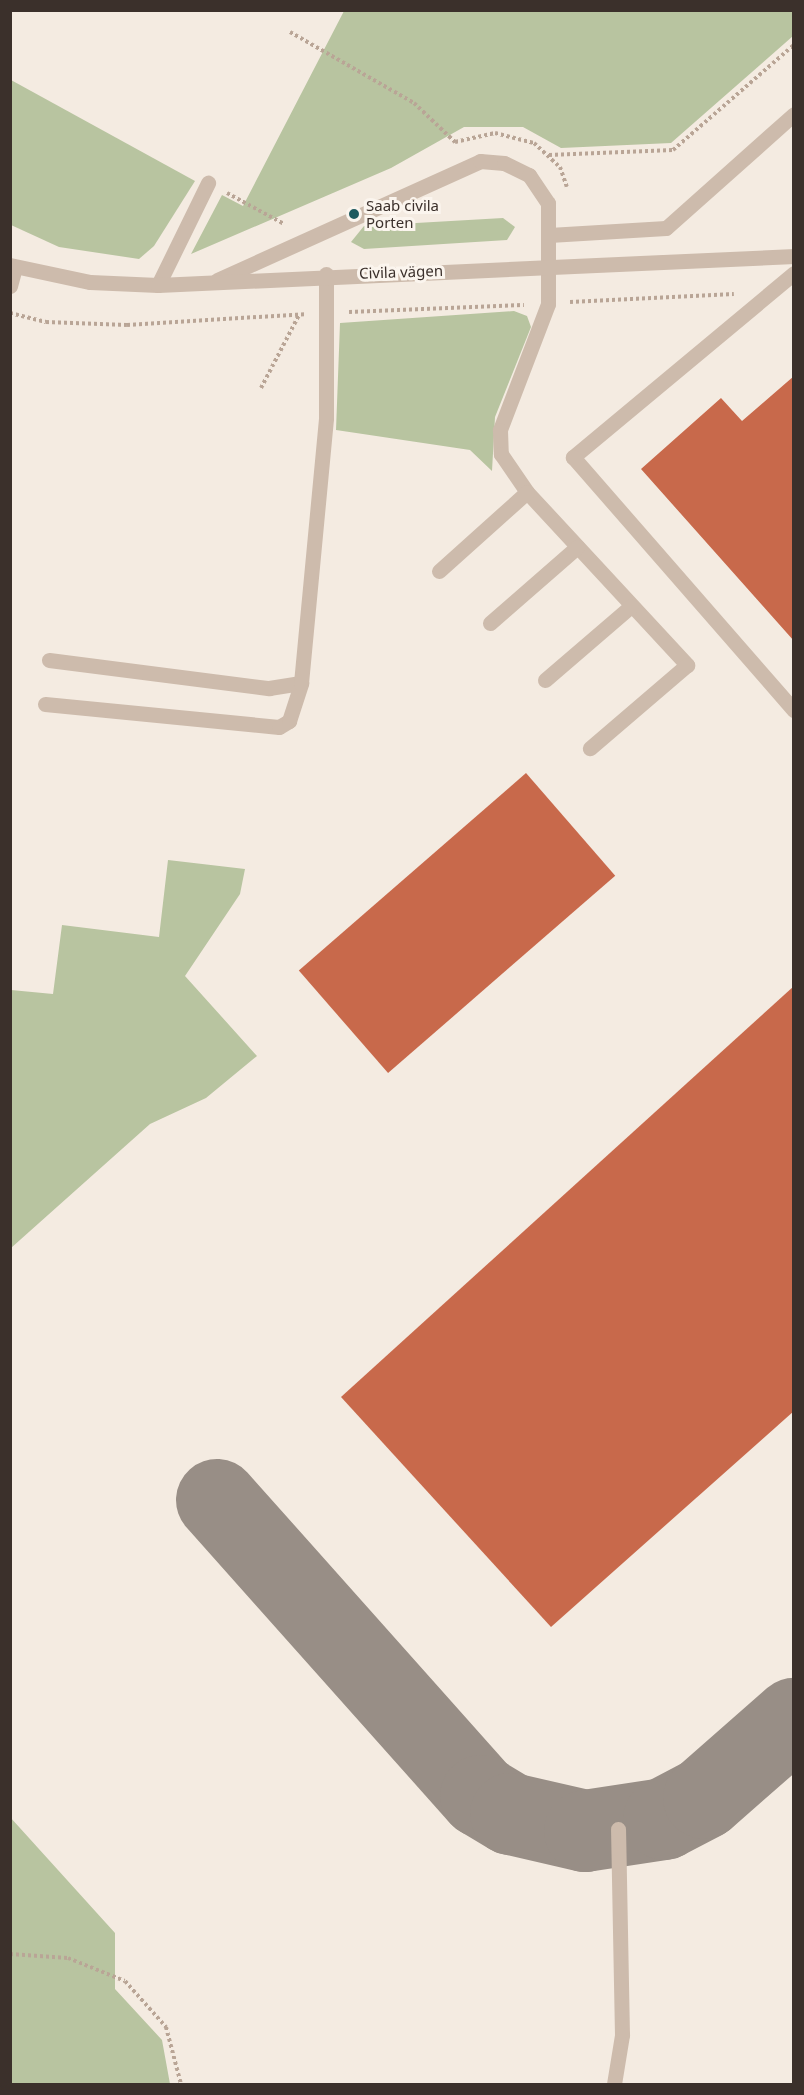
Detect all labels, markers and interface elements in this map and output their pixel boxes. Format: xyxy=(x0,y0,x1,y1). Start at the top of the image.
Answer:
place label: Saab civila Porten xyxy=(366,196,439,231)
marker: Saab civila Porten xyxy=(347,207,361,221)
street label: Civila vägen xyxy=(359,262,443,282)

